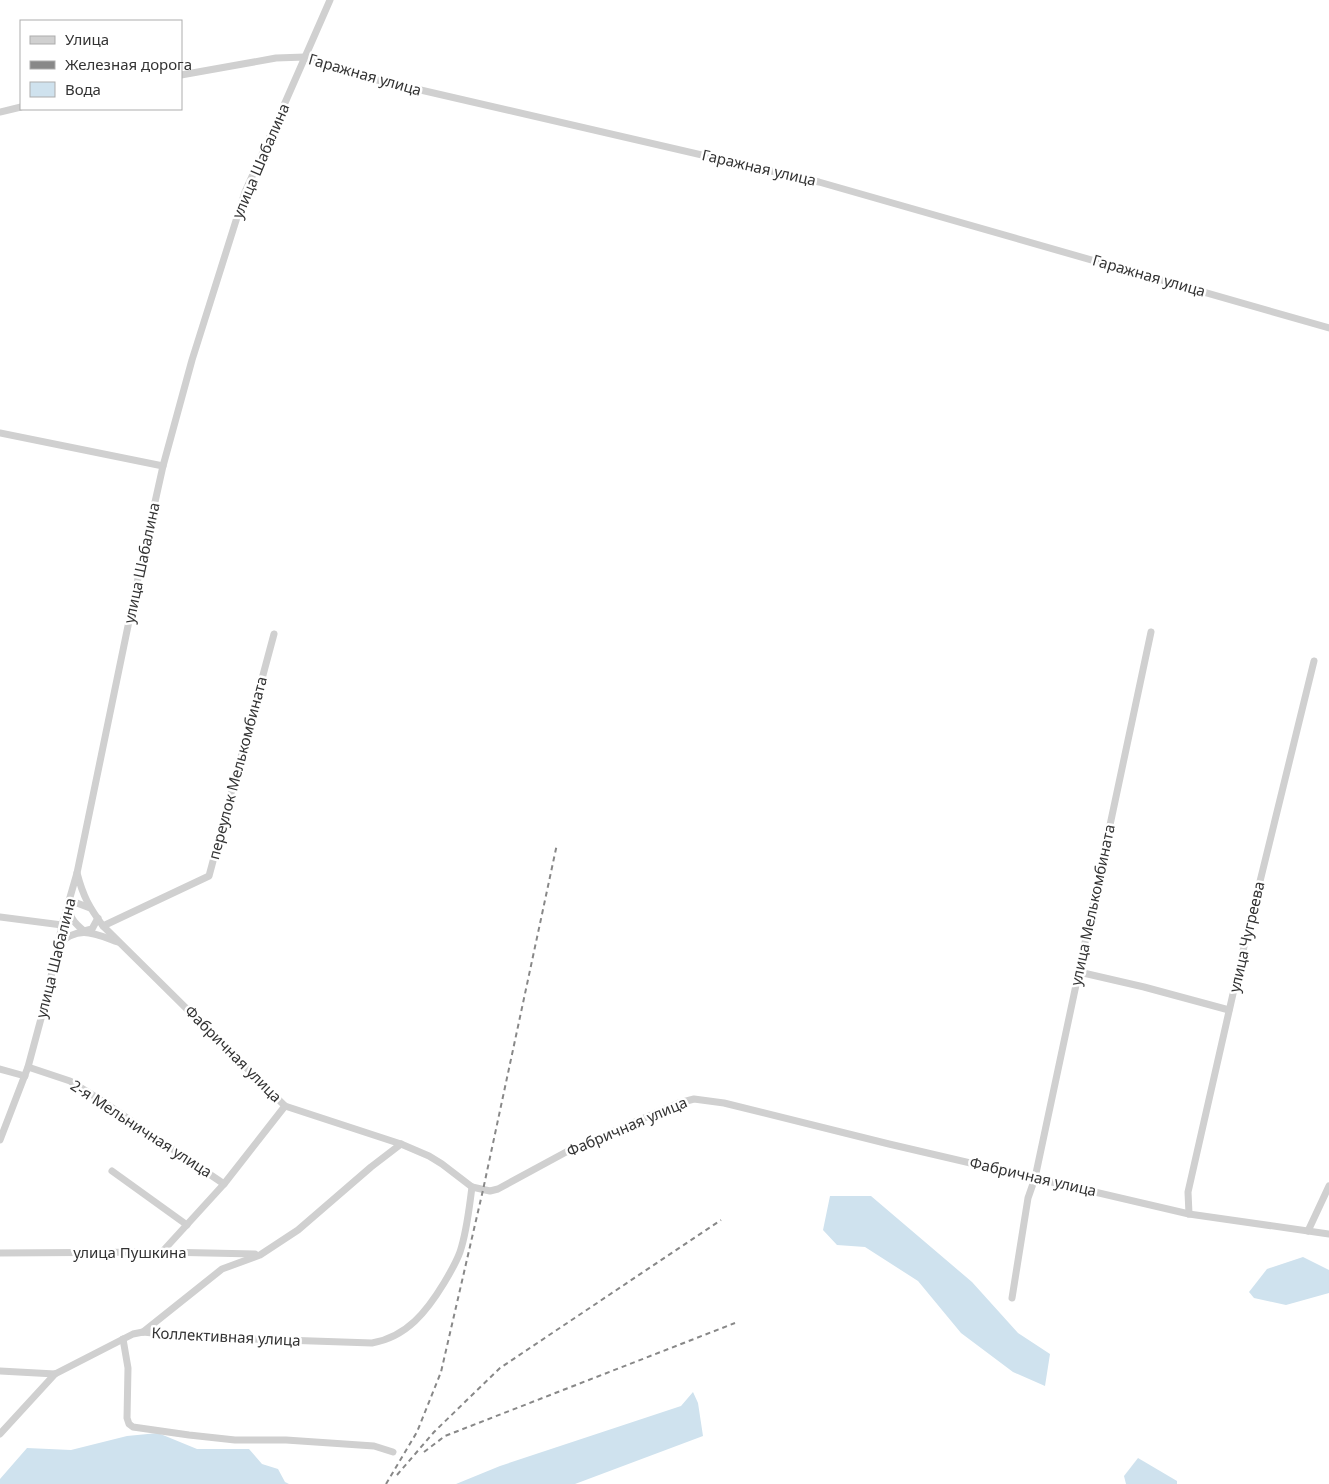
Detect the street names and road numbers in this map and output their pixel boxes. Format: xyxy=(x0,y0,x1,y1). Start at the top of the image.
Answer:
street label: Гаражная улица xyxy=(306,48,424,100)
street label: улица Шабалина xyxy=(227,100,293,221)
street label: Гаражная улица xyxy=(700,144,818,190)
street label: Гаражная улица xyxy=(1090,249,1208,301)
street label: улица Шабалина xyxy=(118,500,164,625)
street label: переулок Мелькомбината xyxy=(203,674,271,861)
street label: улица Мелькомбината xyxy=(1065,822,1119,987)
street label: улица Чугреева xyxy=(1224,879,1269,994)
street label: улица Шабалина xyxy=(30,896,80,1020)
street label: Фабричная улица xyxy=(181,1000,287,1106)
street label: 2-я Мельничная улица xyxy=(67,1075,216,1181)
street label: Фабричная улица xyxy=(563,1092,690,1161)
street label: Фабричная улица xyxy=(968,1152,1099,1200)
street label: улица Пушкина xyxy=(73,1242,187,1262)
street label: Коллективная улица xyxy=(151,1322,301,1350)

